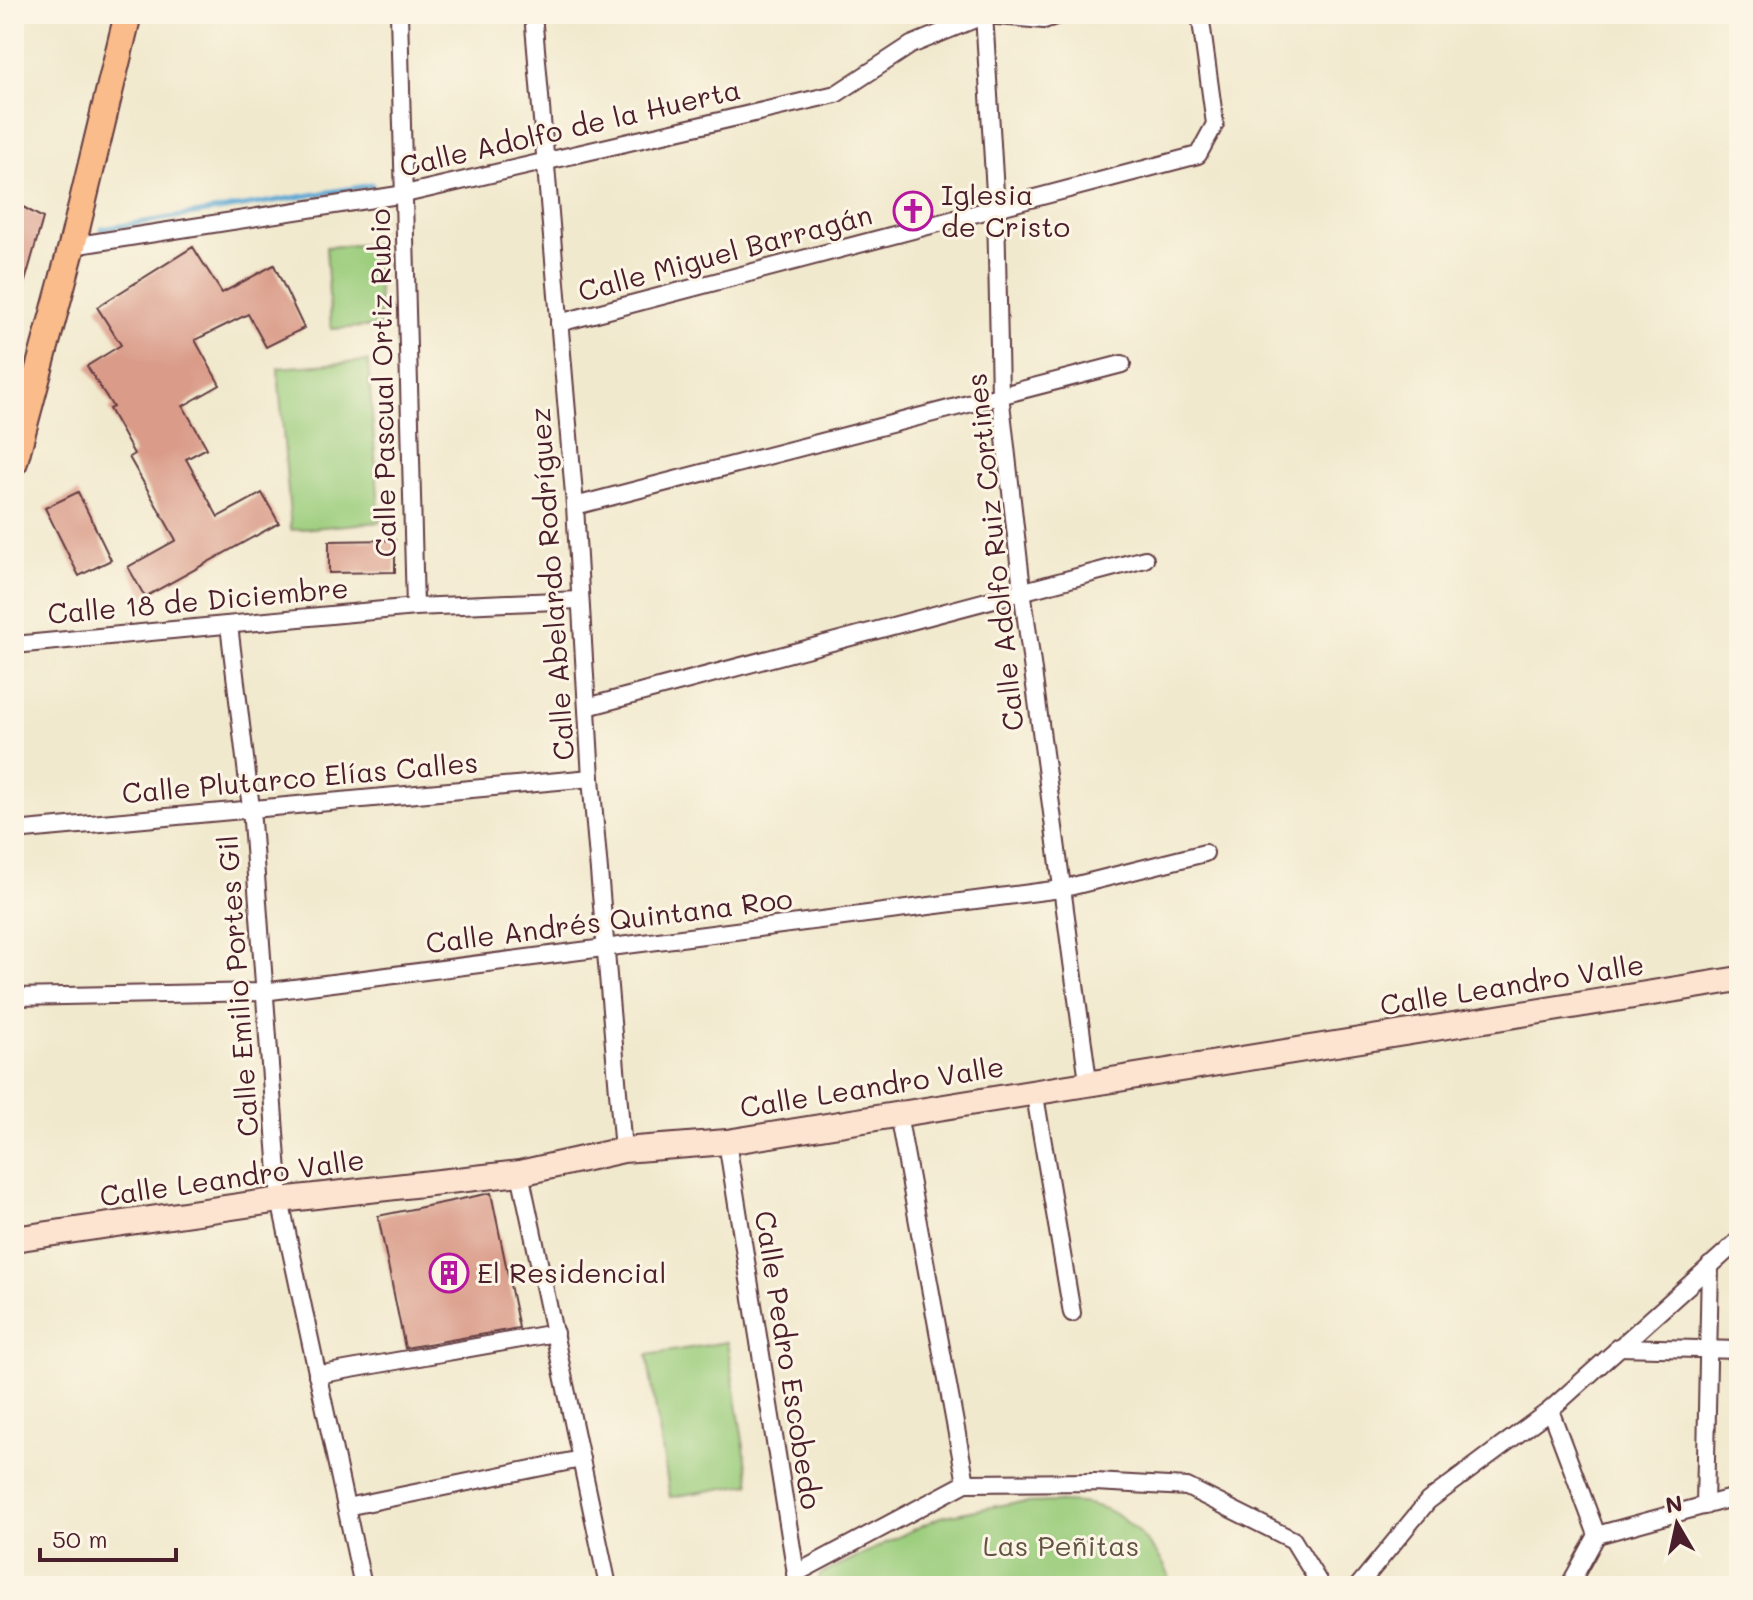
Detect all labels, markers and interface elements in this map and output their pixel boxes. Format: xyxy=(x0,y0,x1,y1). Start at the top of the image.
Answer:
street label: Calle Adolfo de la Huerta xyxy=(396,70,744,184)
place label: Iglesia de Cristo xyxy=(941,176,1070,244)
church icon: Iglesia de Cristo xyxy=(892,190,934,232)
street label: Calle Miguel Barragán xyxy=(574,195,876,309)
street label: Calle Pascual Ortiz Rubio xyxy=(361,208,403,558)
street label: Calle Adolfo Ruiz Cortines xyxy=(957,372,1031,733)
street label: Calle Abelardo Rodríguez xyxy=(521,406,581,762)
street label: Calle 18 de Diciembre xyxy=(46,569,350,631)
street label: Calle Plutarco Elías Calles xyxy=(120,743,480,811)
street label: Calle Emilio Portes Gil xyxy=(209,834,265,1138)
street label: Calle Andrés Quintana Roo xyxy=(424,880,794,960)
street label: Calle Leandro Valle xyxy=(1377,945,1647,1023)
street label: Calle Leandro Valle xyxy=(737,1047,1007,1125)
street label: Calle Leandro Valle xyxy=(97,1141,367,1213)
street label: Calle Pedro Escobedo xyxy=(748,1208,830,1512)
building icon: El Residencial xyxy=(428,1252,470,1294)
place label: El Residencial xyxy=(477,1254,667,1290)
north arrow xyxy=(1637,1484,1717,1564)
text: N xyxy=(1663,1488,1684,1519)
scale bar xyxy=(40,1512,176,1562)
text: 50 m xyxy=(52,1523,108,1554)
park label: Las Peñitas xyxy=(983,1527,1139,1563)

